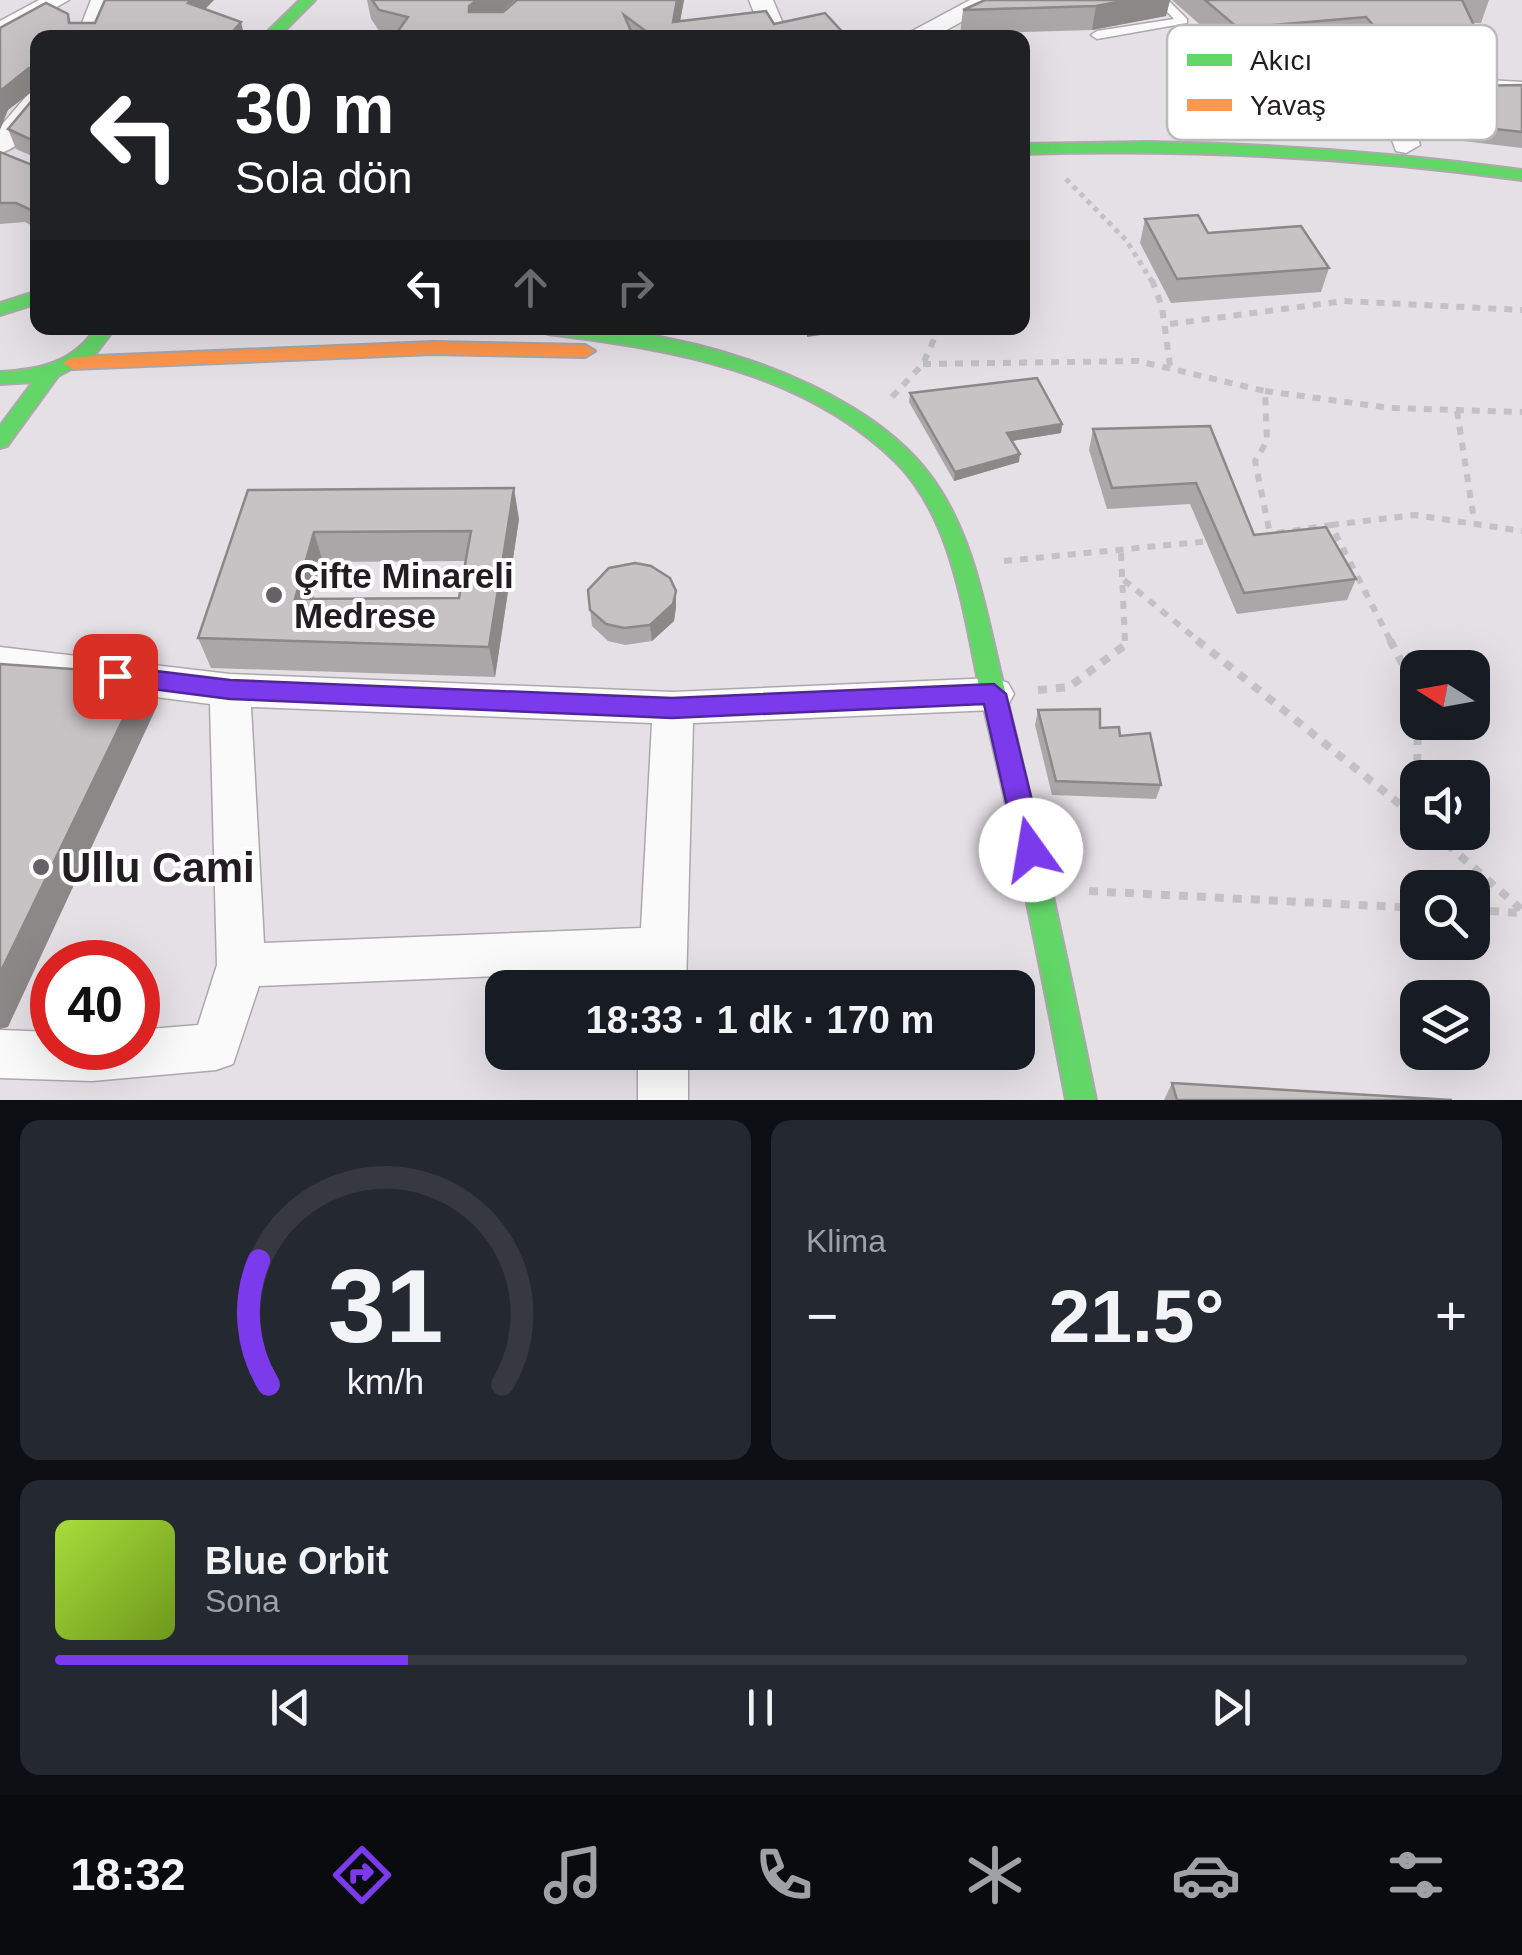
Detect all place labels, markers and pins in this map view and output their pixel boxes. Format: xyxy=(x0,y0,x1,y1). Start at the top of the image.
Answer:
place label: Çifte Minareli Medrese xyxy=(294,556,514,635)
marker: Çifte Minareli Medrese xyxy=(263,584,285,606)
pin xyxy=(73,634,158,719)
place label: Ullu Cami xyxy=(61,844,255,891)
marker: Ullu Cami xyxy=(30,856,52,878)

